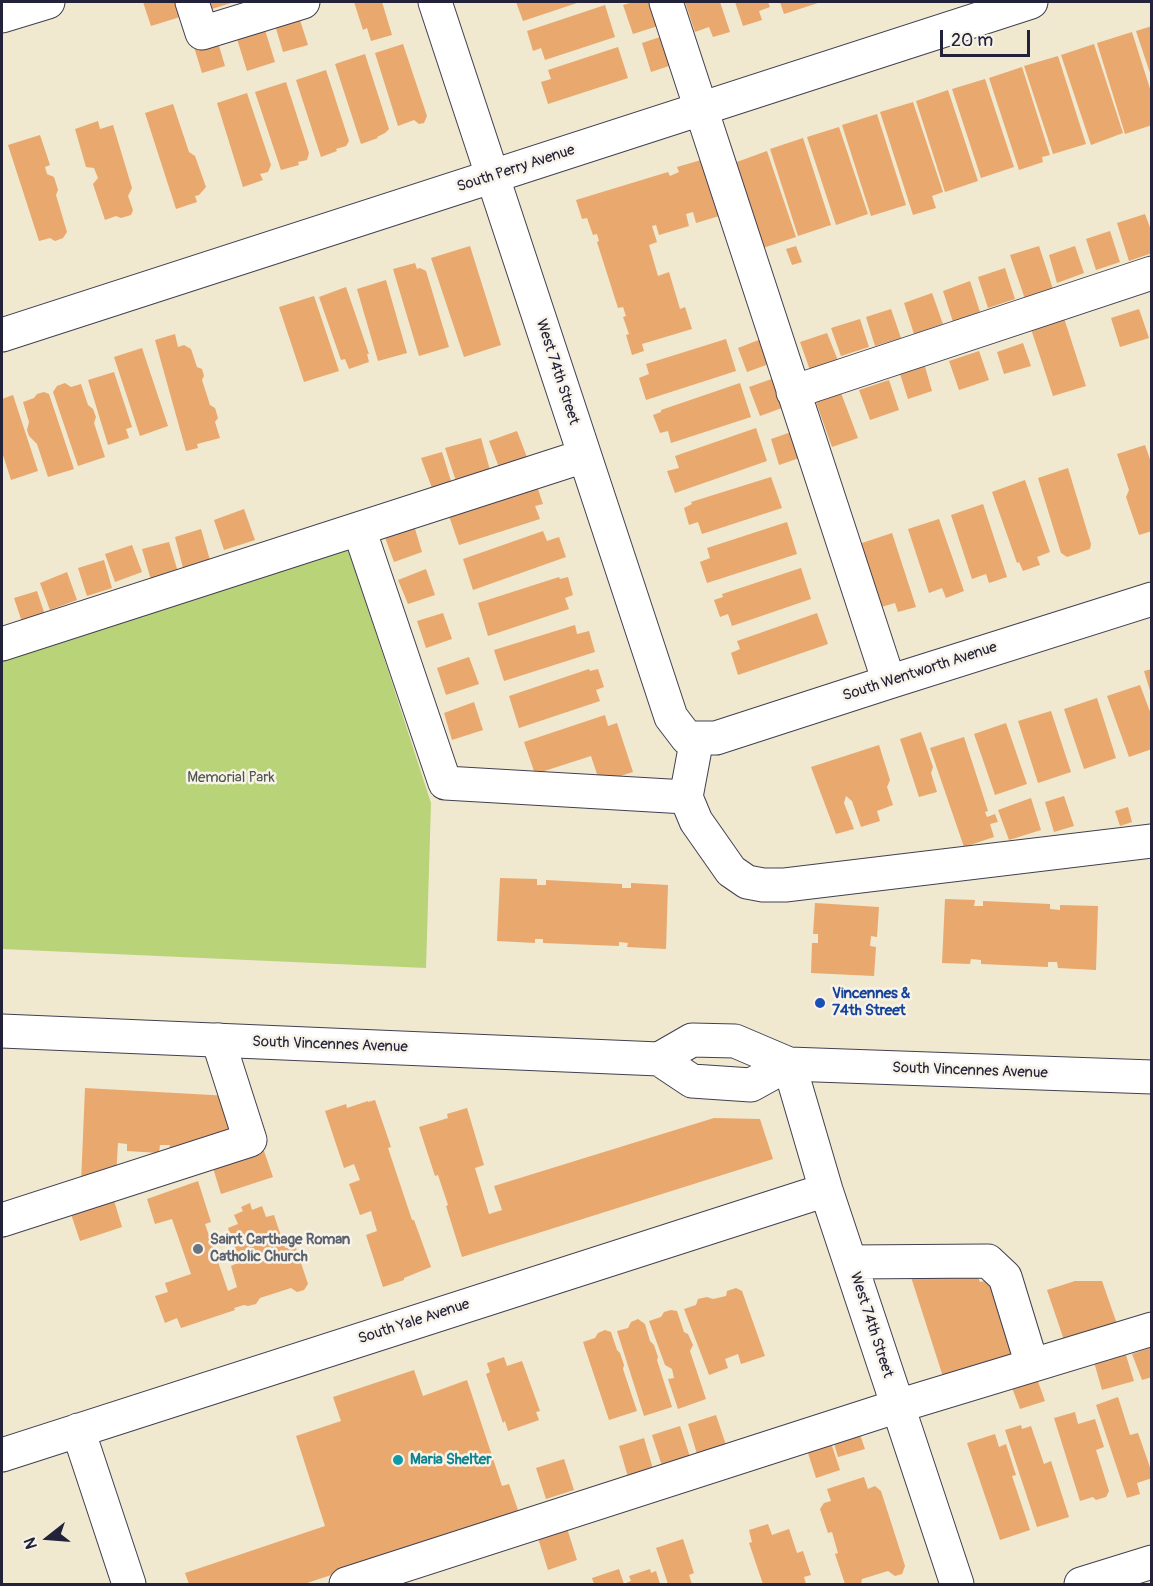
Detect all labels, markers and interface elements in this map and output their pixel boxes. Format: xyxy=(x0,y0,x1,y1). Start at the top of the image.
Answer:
scale bar xyxy=(943,18,1033,56)
text: 20 m xyxy=(951,29,993,52)
street label: South Perry Avenue xyxy=(455,141,577,197)
street label: West 74th Street xyxy=(531,317,583,427)
street label: South Wentworth Avenue xyxy=(841,639,999,705)
park label: Memorial Park xyxy=(187,769,275,787)
place label: Vincennes & 74th Street xyxy=(832,985,910,1020)
marker: Vincennes & 74th Street xyxy=(813,996,827,1010)
street label: South Vincennes Avenue xyxy=(252,1033,408,1057)
street label: South Vincennes Avenue xyxy=(892,1059,1048,1083)
place label: Saint Carthage Roman Catholic Church xyxy=(210,1231,350,1266)
marker: Saint Carthage Roman Catholic Church xyxy=(191,1242,205,1256)
street label: West 74th Street xyxy=(845,1270,897,1380)
street label: South Yale Avenue xyxy=(356,1296,472,1348)
place label: Maria Shelter xyxy=(410,1451,492,1469)
marker: Maria Shelter xyxy=(391,1453,405,1467)
north arrow xyxy=(18,1508,78,1568)
text: N xyxy=(20,1535,42,1551)

